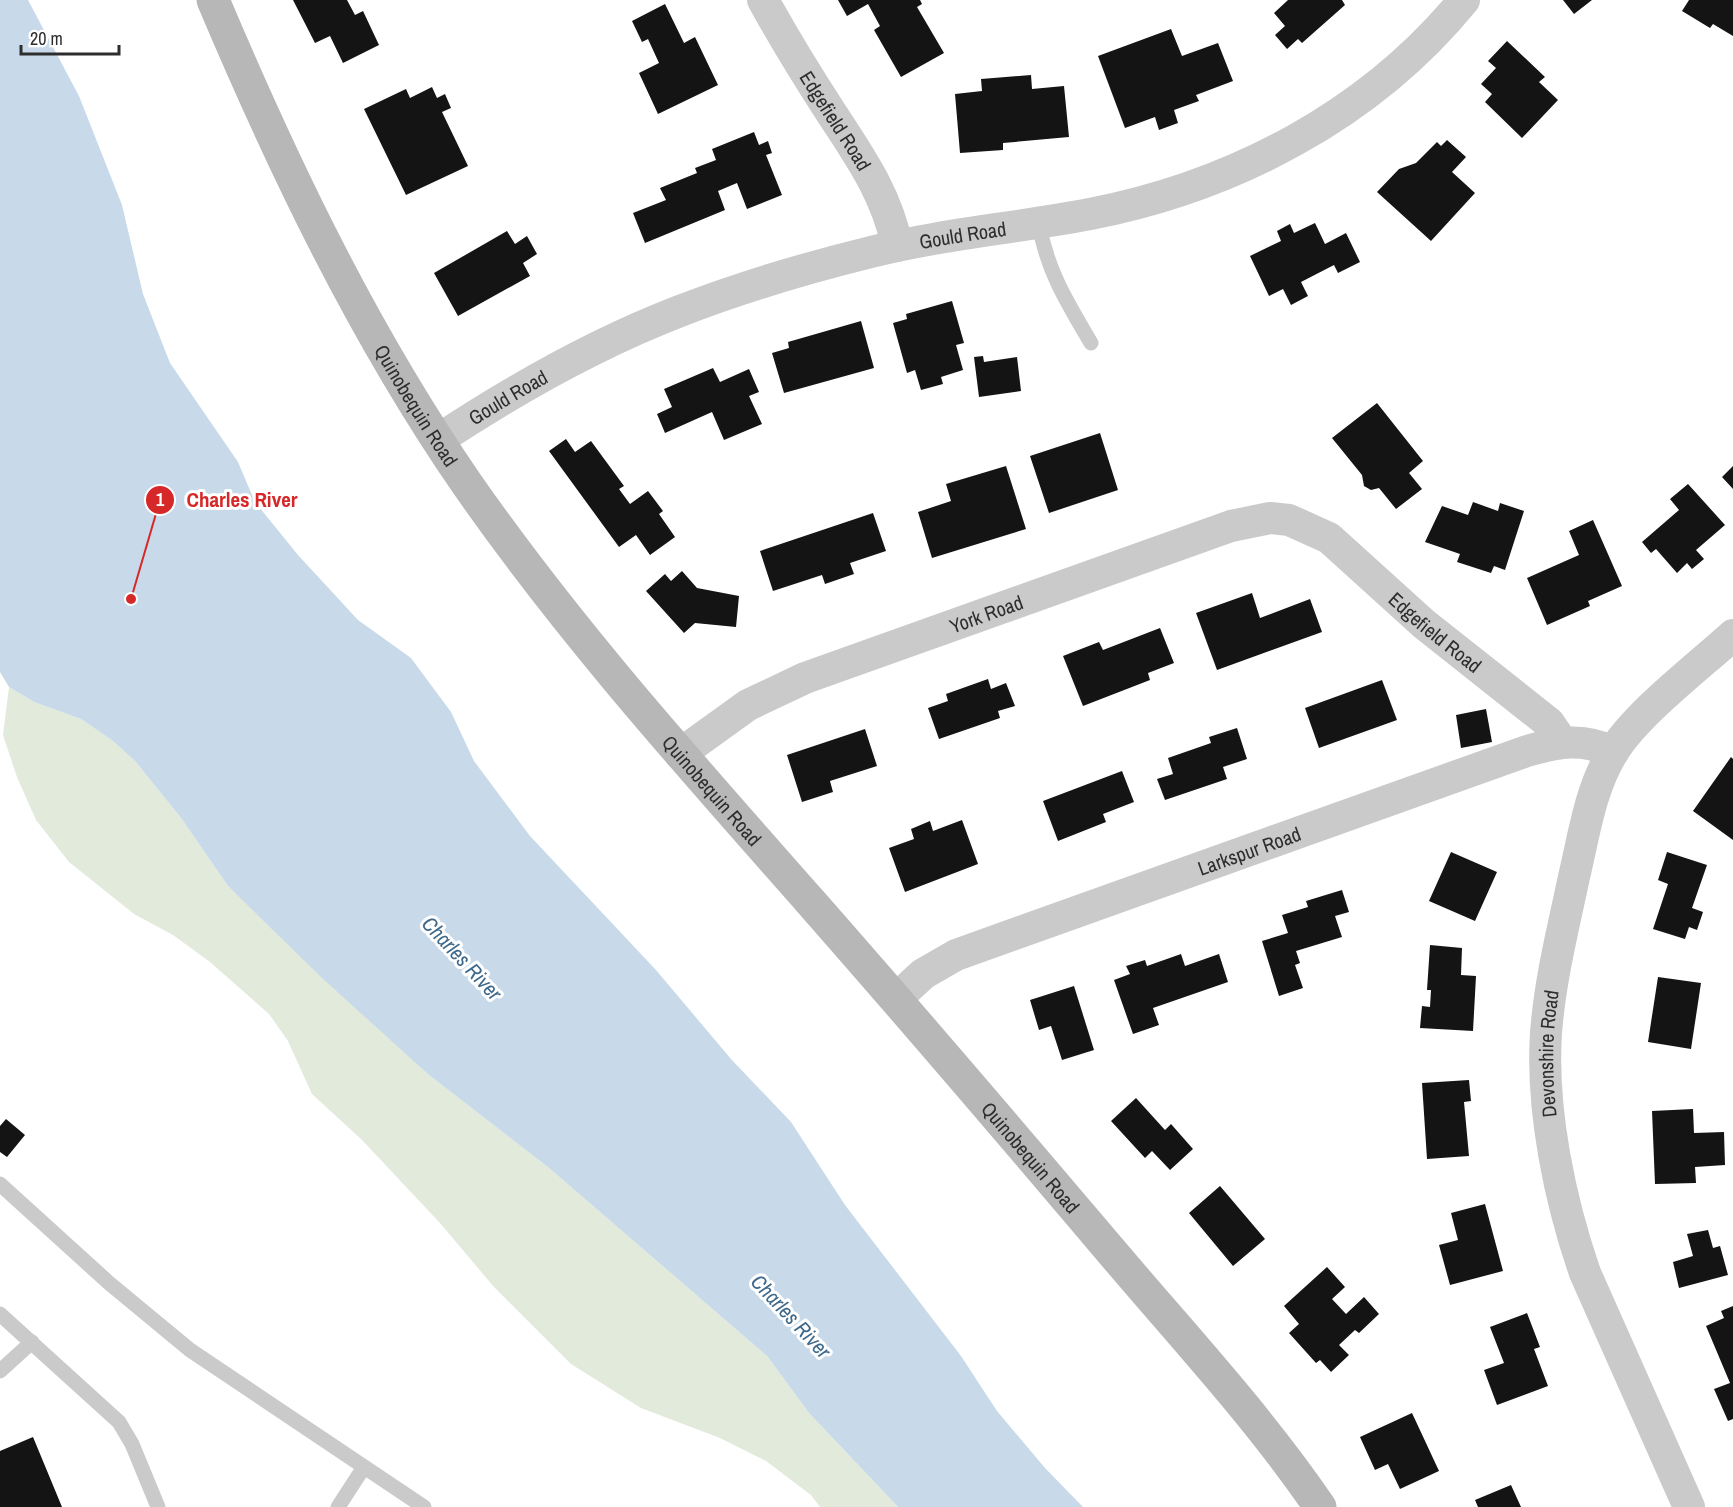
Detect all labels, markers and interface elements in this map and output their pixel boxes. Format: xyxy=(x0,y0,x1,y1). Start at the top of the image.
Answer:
scale bar xyxy=(21,18,118,56)
text: 20 m xyxy=(30,26,63,51)
street label: Edgefield Road xyxy=(794,66,878,175)
street label: Gould Road xyxy=(917,214,1008,255)
street label: Quinobequin Road xyxy=(369,339,465,471)
street label: Gould Road xyxy=(463,363,552,431)
callout: Charles River xyxy=(145,481,310,520)
text: Charles River xyxy=(186,485,298,514)
text: 1 xyxy=(156,487,165,512)
street label: Edgefield Road xyxy=(1383,585,1488,678)
street label: York Road xyxy=(946,588,1026,639)
street label: Quinobequin Road xyxy=(657,729,768,851)
street label: Larkspur Road xyxy=(1194,820,1304,881)
water label: Charles River xyxy=(415,910,509,1007)
street label: Devonshire Road xyxy=(1532,988,1564,1119)
street label: Quinobequin Road xyxy=(976,1095,1086,1218)
water label: Charles River xyxy=(744,1268,838,1365)

